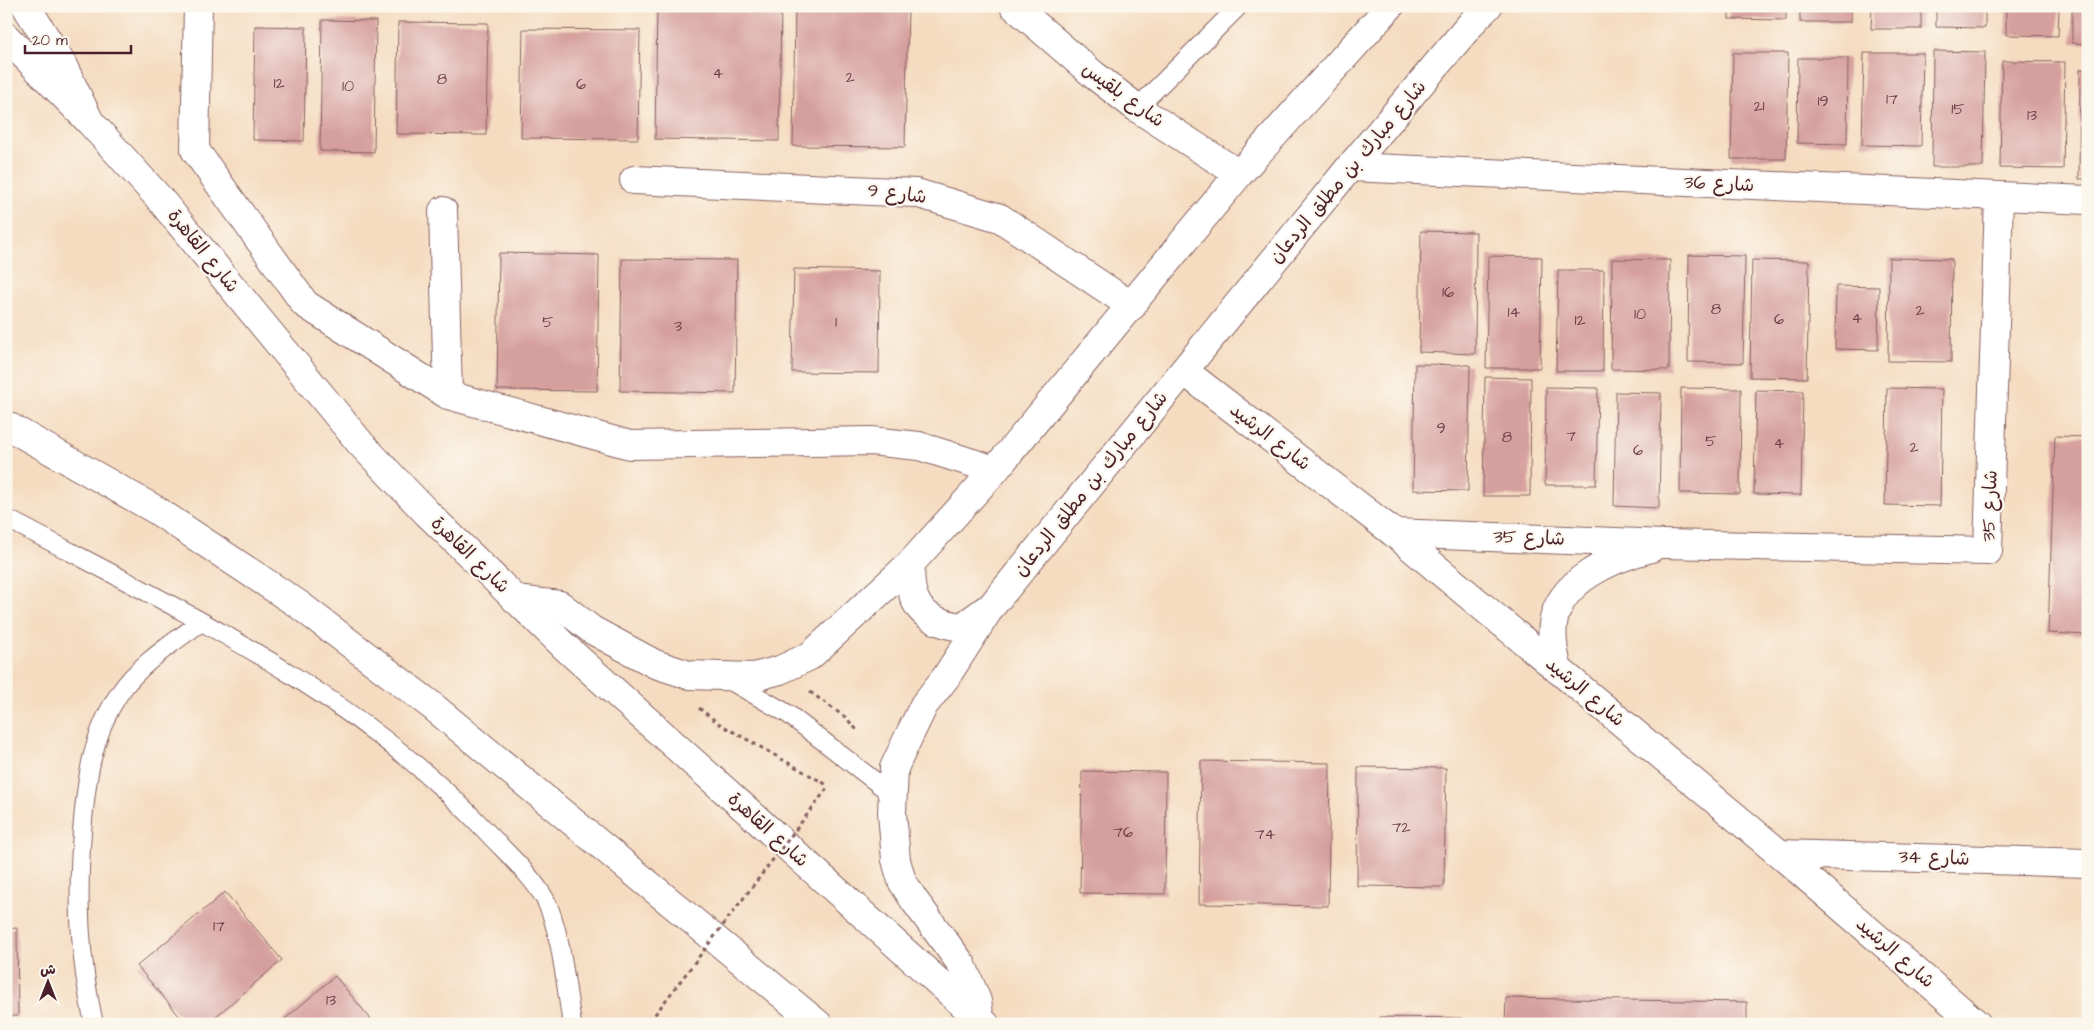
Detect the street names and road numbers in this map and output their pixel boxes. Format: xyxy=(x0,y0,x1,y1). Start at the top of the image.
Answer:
street label: شارع بلقيس xyxy=(1076,56,1170,134)
street label: شارع مبارك بن مطلق الردعان xyxy=(1263,75,1433,269)
street label: شارع 36 xyxy=(1683,169,1755,199)
street label: شارع 9 xyxy=(866,177,928,211)
street label: شارع القاهرة xyxy=(161,203,245,299)
street label: شارع مبارك بن مطلق الردعان xyxy=(1008,386,1174,582)
street label: شارع الرشيد xyxy=(1224,397,1316,477)
street label: شارع 35 xyxy=(1975,470,2005,542)
street label: شارع القاهرة xyxy=(424,510,516,600)
street label: شارع 35 xyxy=(1493,523,1565,553)
street label: شارع الرشيد xyxy=(1539,651,1631,733)
street label: شارع القاهرة xyxy=(721,786,815,874)
street label: شارع 34 xyxy=(1898,843,1970,873)
street label: شارع الرشيد xyxy=(1850,911,1940,995)

